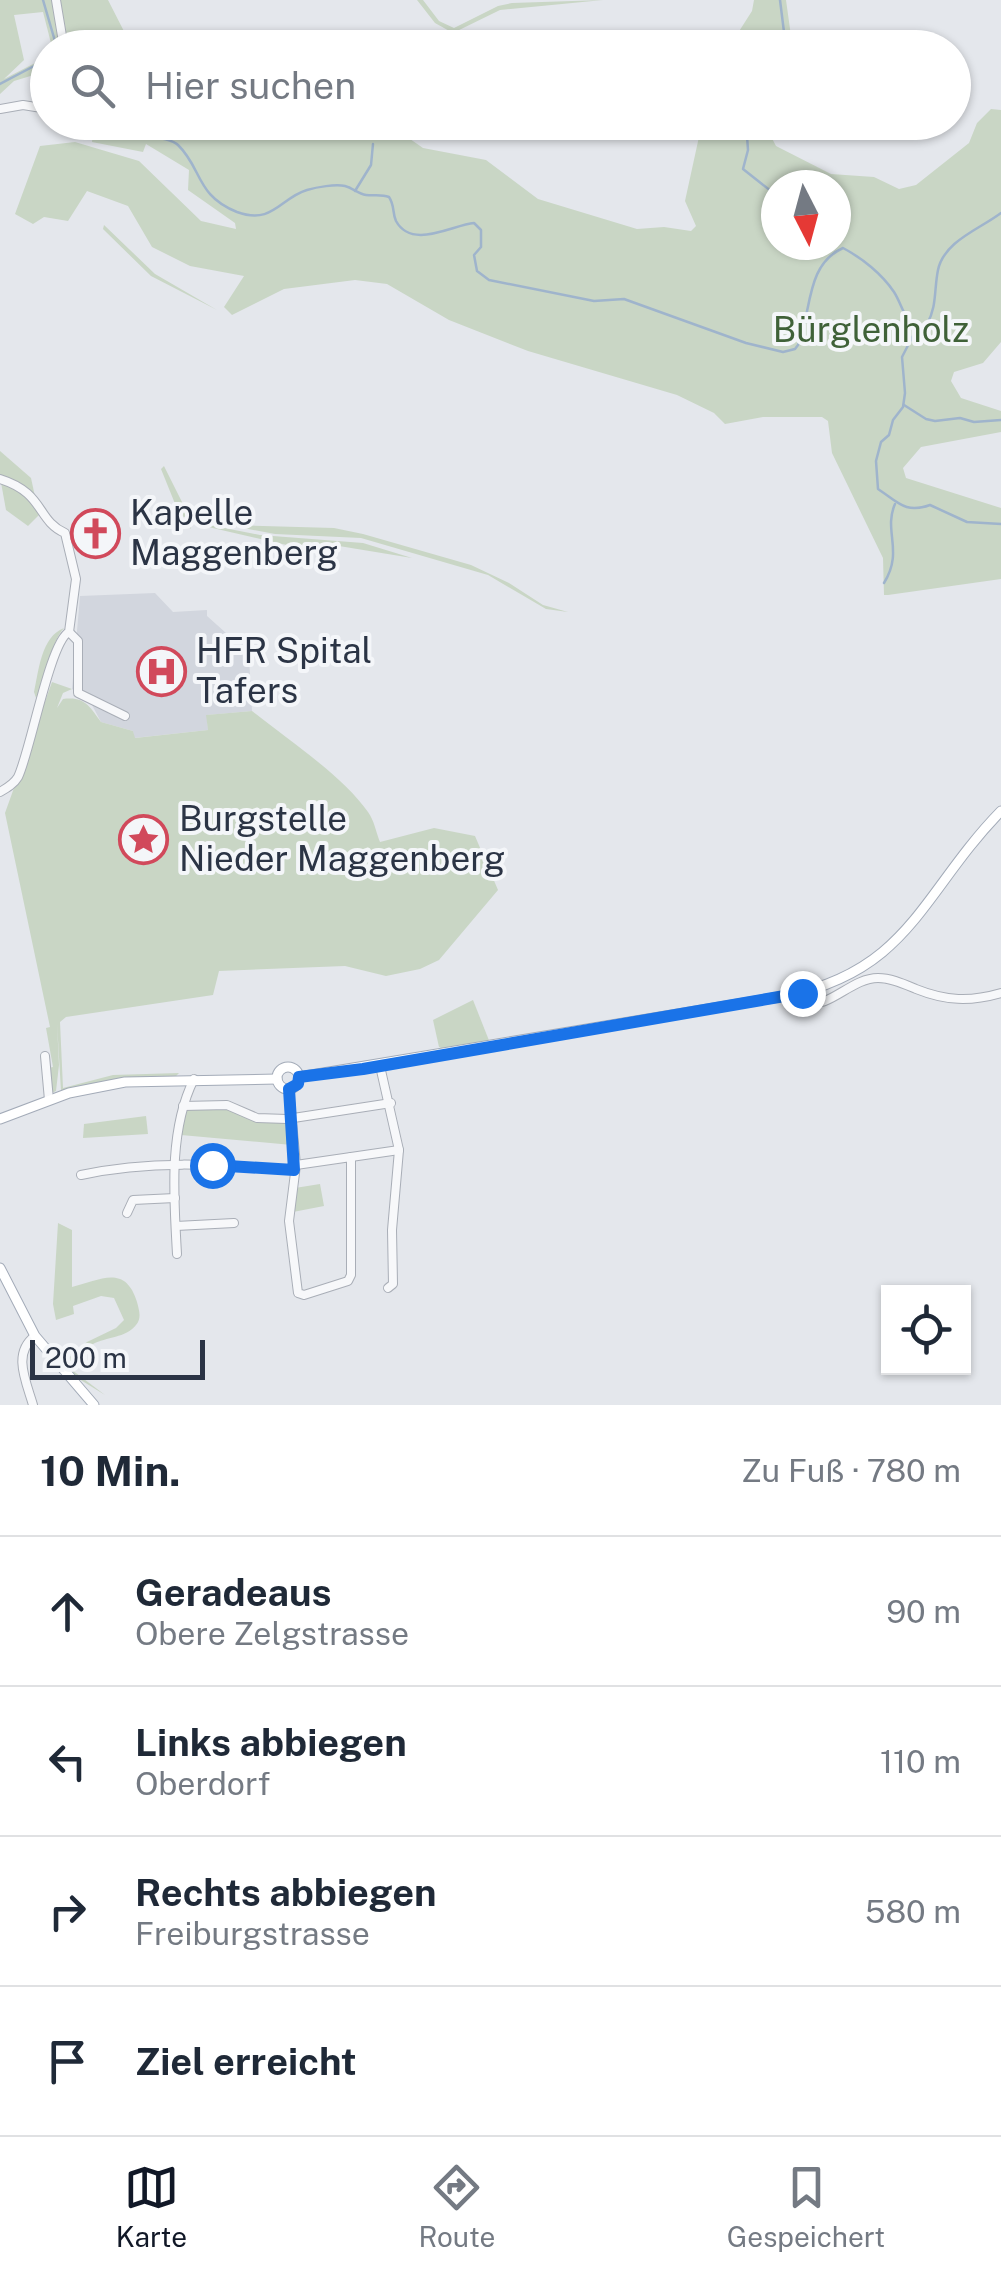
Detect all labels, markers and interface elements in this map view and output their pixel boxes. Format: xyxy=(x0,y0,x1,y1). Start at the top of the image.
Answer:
search box xyxy=(30,30,971,140)
icon: search xyxy=(65,58,120,113)
text: Hier suchen xyxy=(145,63,356,108)
north arrow xyxy=(761,170,851,260)
park label: Bürglenholz xyxy=(773,309,969,350)
place label: Kapelle Maggenberg xyxy=(130,492,338,573)
church icon: Kapelle Maggenberg xyxy=(69,507,121,559)
place label: HFR Spital Tafers xyxy=(196,630,372,711)
hospital icon: HFR Spital Tafers xyxy=(135,645,187,697)
place label: Burgstelle Nieder Maggenberg xyxy=(179,798,505,879)
place icon: Burgstelle Nieder Maggenberg xyxy=(118,813,170,865)
route end xyxy=(780,971,826,1017)
route start xyxy=(190,1143,236,1189)
map controls xyxy=(881,1285,971,1375)
button: locate xyxy=(881,1285,971,1375)
scale bar xyxy=(30,1335,205,1380)
text: 200 m xyxy=(45,1341,127,1374)
text: 10 Min. xyxy=(40,1446,181,1495)
text: Zu Fuß · 780 m xyxy=(741,1452,961,1489)
text: Geradeaus xyxy=(135,1570,332,1615)
icon: ahead xyxy=(40,1584,95,1639)
text: 90 m xyxy=(886,1593,961,1630)
text: Obere Zelgstrasse xyxy=(135,1615,409,1652)
text: Links abbiegen xyxy=(135,1720,407,1765)
icon: left xyxy=(40,1734,95,1789)
text: 110 m xyxy=(880,1743,961,1780)
text: Oberdorf xyxy=(135,1765,270,1802)
text: Rechts abbiegen xyxy=(135,1870,437,1915)
icon: right xyxy=(40,1884,95,1939)
text: 580 m xyxy=(865,1893,961,1930)
text: Freiburgstrasse xyxy=(135,1915,370,1952)
icon: arrive xyxy=(40,2034,95,2089)
text: Ziel erreicht xyxy=(135,2039,357,2084)
tab: Karte xyxy=(116,2160,187,2253)
tab: Route xyxy=(418,2160,495,2253)
tab: Gespeichert xyxy=(727,2160,885,2253)

